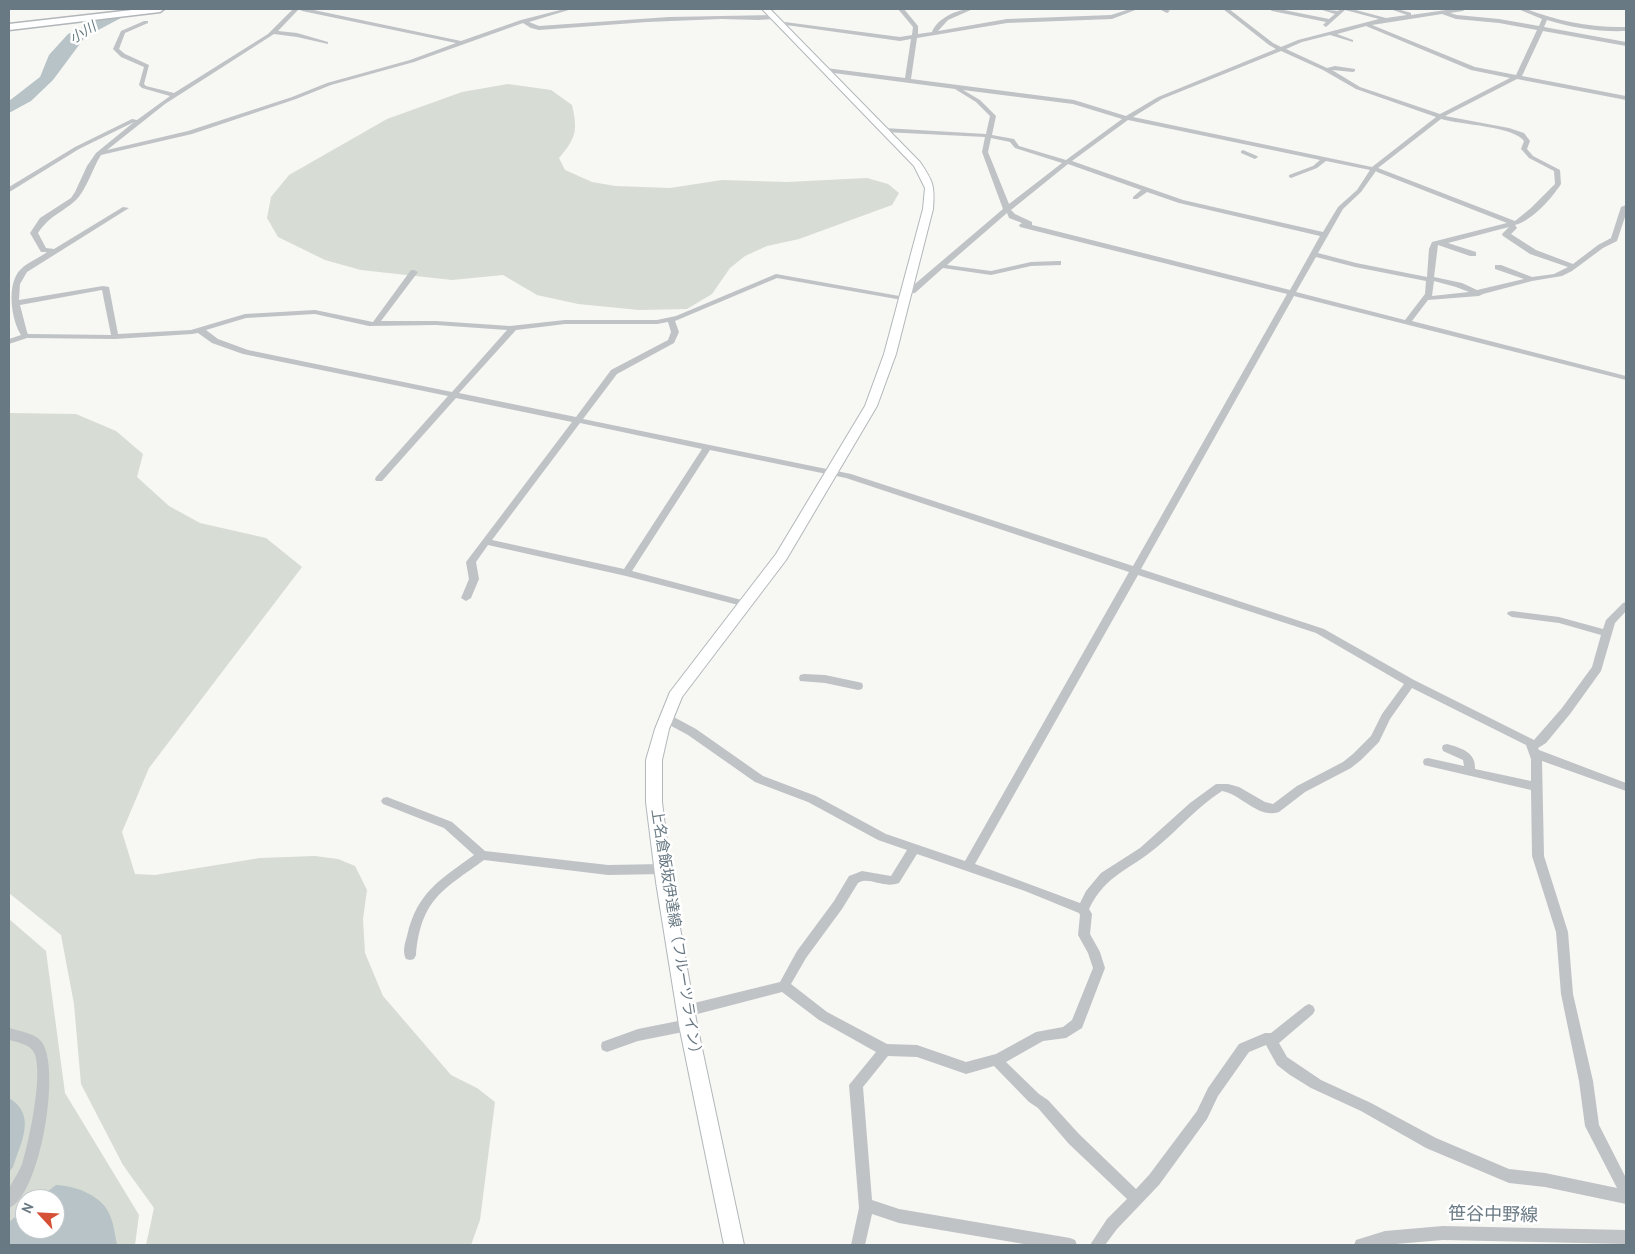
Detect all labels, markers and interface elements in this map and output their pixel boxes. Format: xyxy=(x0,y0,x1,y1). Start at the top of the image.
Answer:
water label: 小川 xyxy=(67,19,99,47)
street label: 上名倉飯坂伊達線（フルーツライン） xyxy=(647,808,705,1062)
north arrow xyxy=(15,1189,65,1239)
text: N xyxy=(17,1200,37,1216)
street label: 笹谷中野線 xyxy=(1448,1203,1538,1227)

